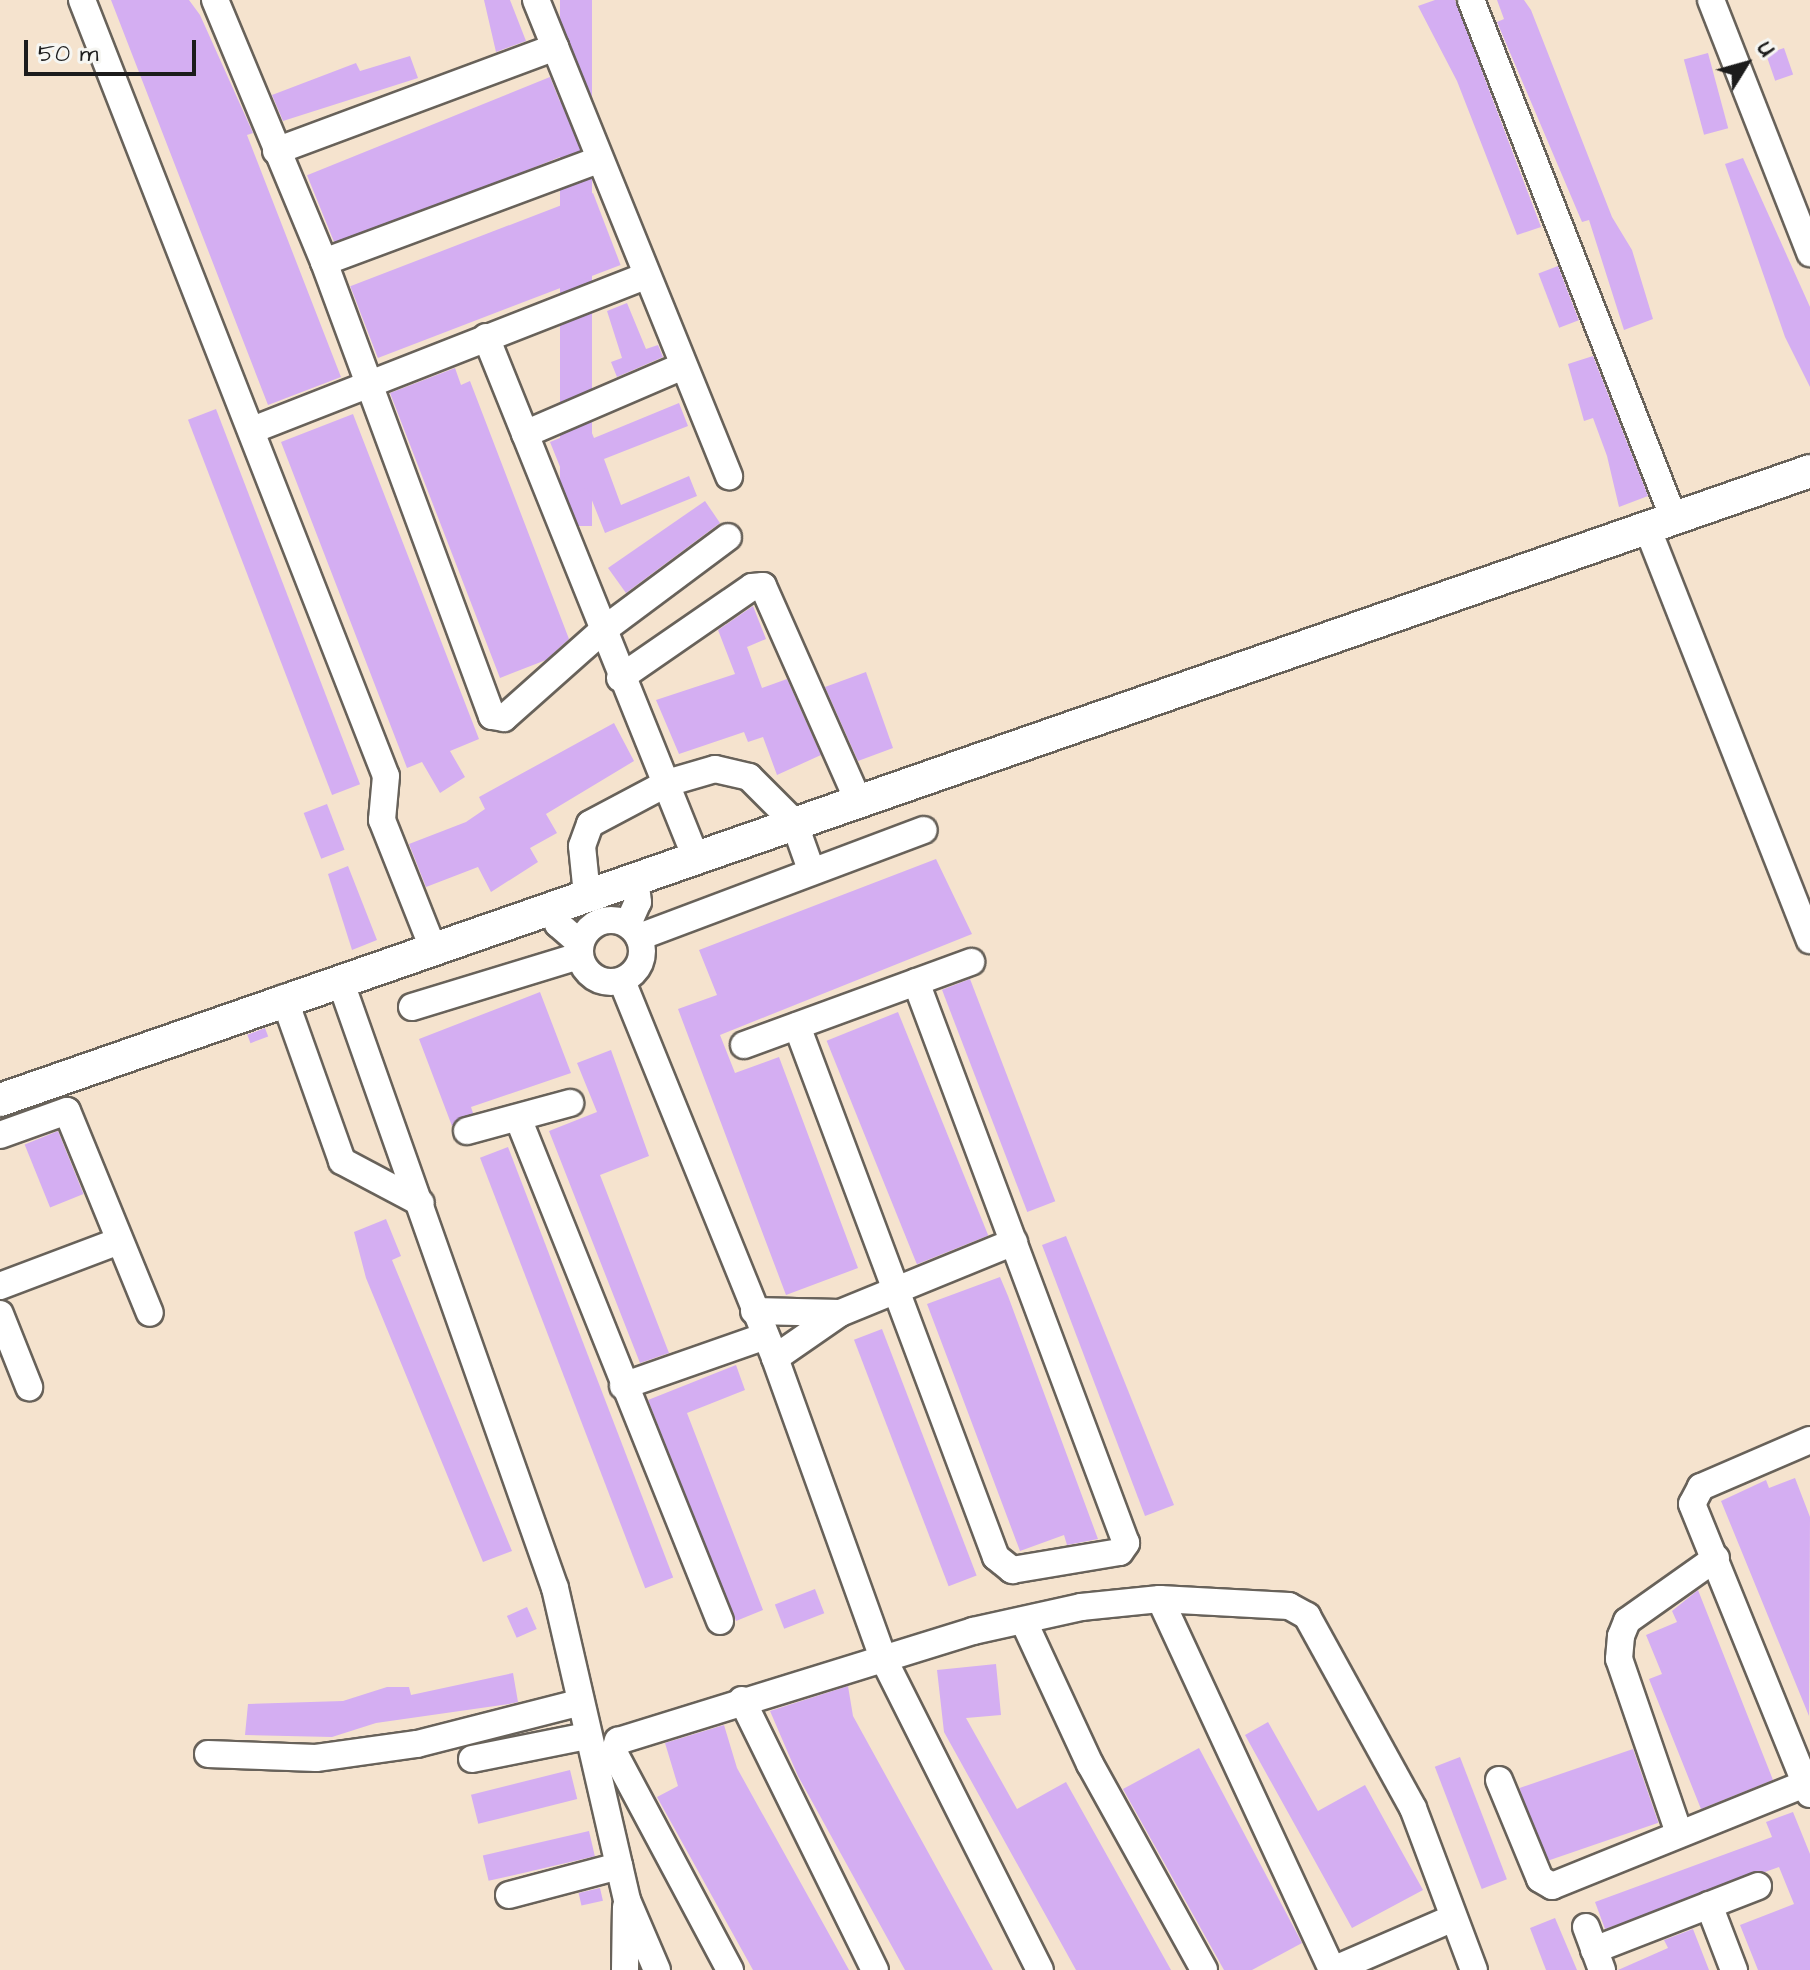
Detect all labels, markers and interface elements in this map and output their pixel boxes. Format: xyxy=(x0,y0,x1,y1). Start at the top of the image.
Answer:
scale bar xyxy=(28,24,200,74)
north arrow xyxy=(1706,24,1786,104)
text: U xyxy=(1749,35,1782,64)
text: 50 m xyxy=(38,37,98,71)

